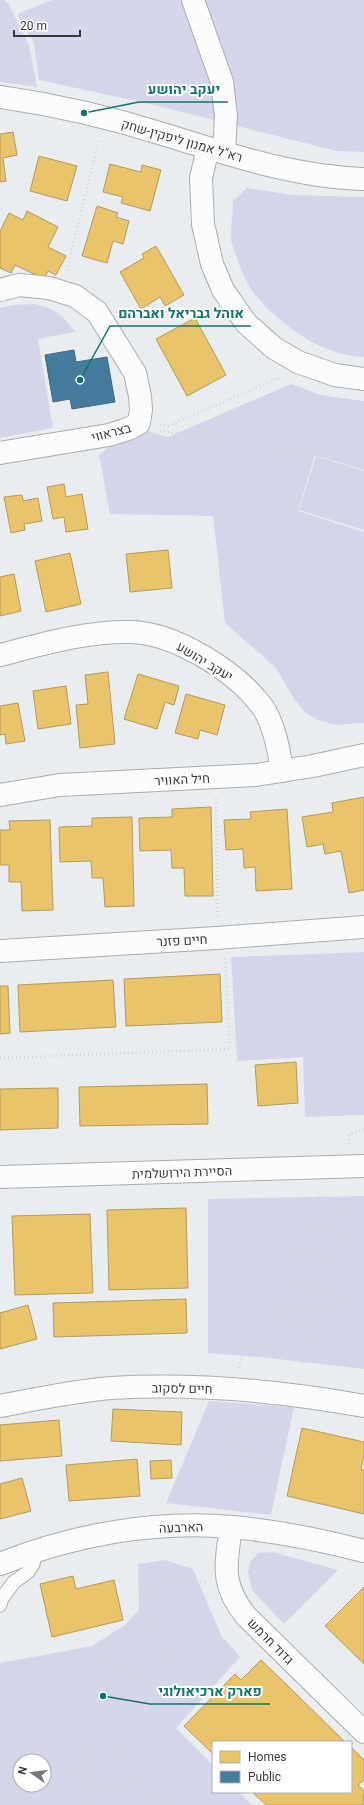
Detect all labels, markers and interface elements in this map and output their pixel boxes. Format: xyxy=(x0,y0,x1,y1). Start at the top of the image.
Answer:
scale bar xyxy=(14,12,80,38)
text: 20 m xyxy=(20,19,47,33)
callout: יעקב יהושע xyxy=(139,76,228,102)
text: יעקב יהושע xyxy=(148,81,220,97)
street label: רא"ל אמנון ליפקין-שחק xyxy=(120,116,244,165)
callout: אוהל גבריאל ואברהם xyxy=(110,300,251,326)
text: אוהל גבריאל ואברהם xyxy=(118,305,244,321)
street label: בצראווי xyxy=(90,420,133,445)
street label: יעקב יהושע xyxy=(174,639,236,684)
street label: חיל האוויר xyxy=(154,771,210,788)
street label: חיים פזנר xyxy=(156,932,208,949)
street label: הסיירת הירושלמית xyxy=(132,1163,233,1182)
street label: חיים לסקוב xyxy=(151,1380,213,1397)
street label: הארבעה xyxy=(159,1519,203,1536)
street label: גדוד חרמש xyxy=(245,1615,297,1667)
callout: פארק ארכיאולוגי xyxy=(150,1678,270,1704)
text: פארק ארכיאולוגי xyxy=(158,1683,262,1699)
legend xyxy=(212,1741,352,1793)
text: Homes xyxy=(248,1750,286,1764)
north arrow xyxy=(12,1753,52,1793)
text: N xyxy=(16,1765,30,1776)
text: Public xyxy=(248,1770,281,1784)

